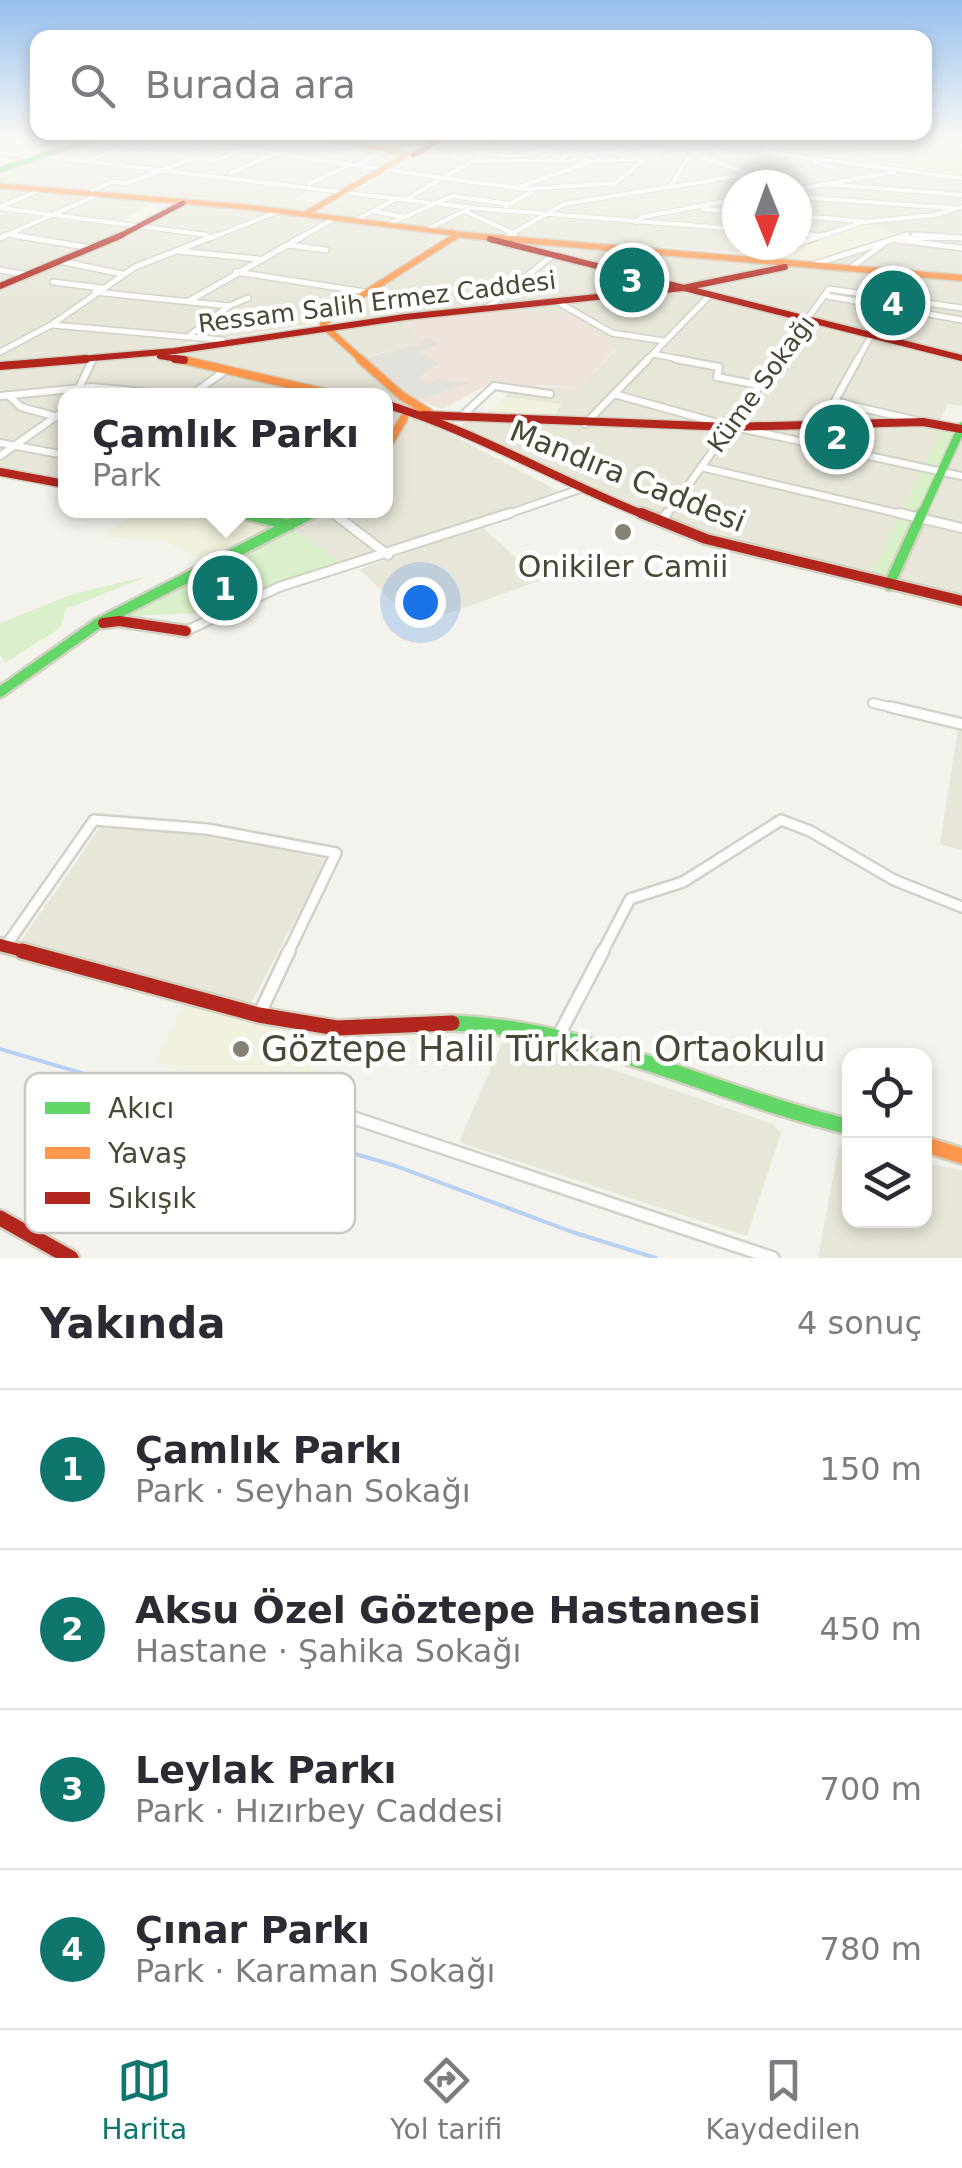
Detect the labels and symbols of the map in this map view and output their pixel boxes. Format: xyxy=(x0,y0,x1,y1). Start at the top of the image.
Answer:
north arrow xyxy=(722,170,812,260)
pin: 3 xyxy=(600,242,664,318)
street label: Ressam Salih Ermez Caddesi xyxy=(196,266,558,338)
pin: 4 xyxy=(860,266,926,340)
street label: Küme Sokağı xyxy=(702,310,820,458)
pin: 2 xyxy=(804,400,870,474)
street label: Mandıra Caddesi xyxy=(505,413,751,539)
marker: Onikiler Camii xyxy=(612,521,634,543)
place label: Onikiler Camii xyxy=(518,549,728,584)
pin: 1 xyxy=(192,550,258,626)
your location xyxy=(395,577,446,628)
place label: Göztepe Halil Türkkan Ortaokulu xyxy=(261,1029,826,1069)
marker: Göztepe Halil Türkkan Ortaokulu xyxy=(230,1038,252,1060)
legend xyxy=(25,1073,355,1233)
text: Akıcı xyxy=(108,1092,174,1125)
text: Yavaş xyxy=(107,1137,187,1170)
text: Sıkışık xyxy=(108,1182,197,1215)

